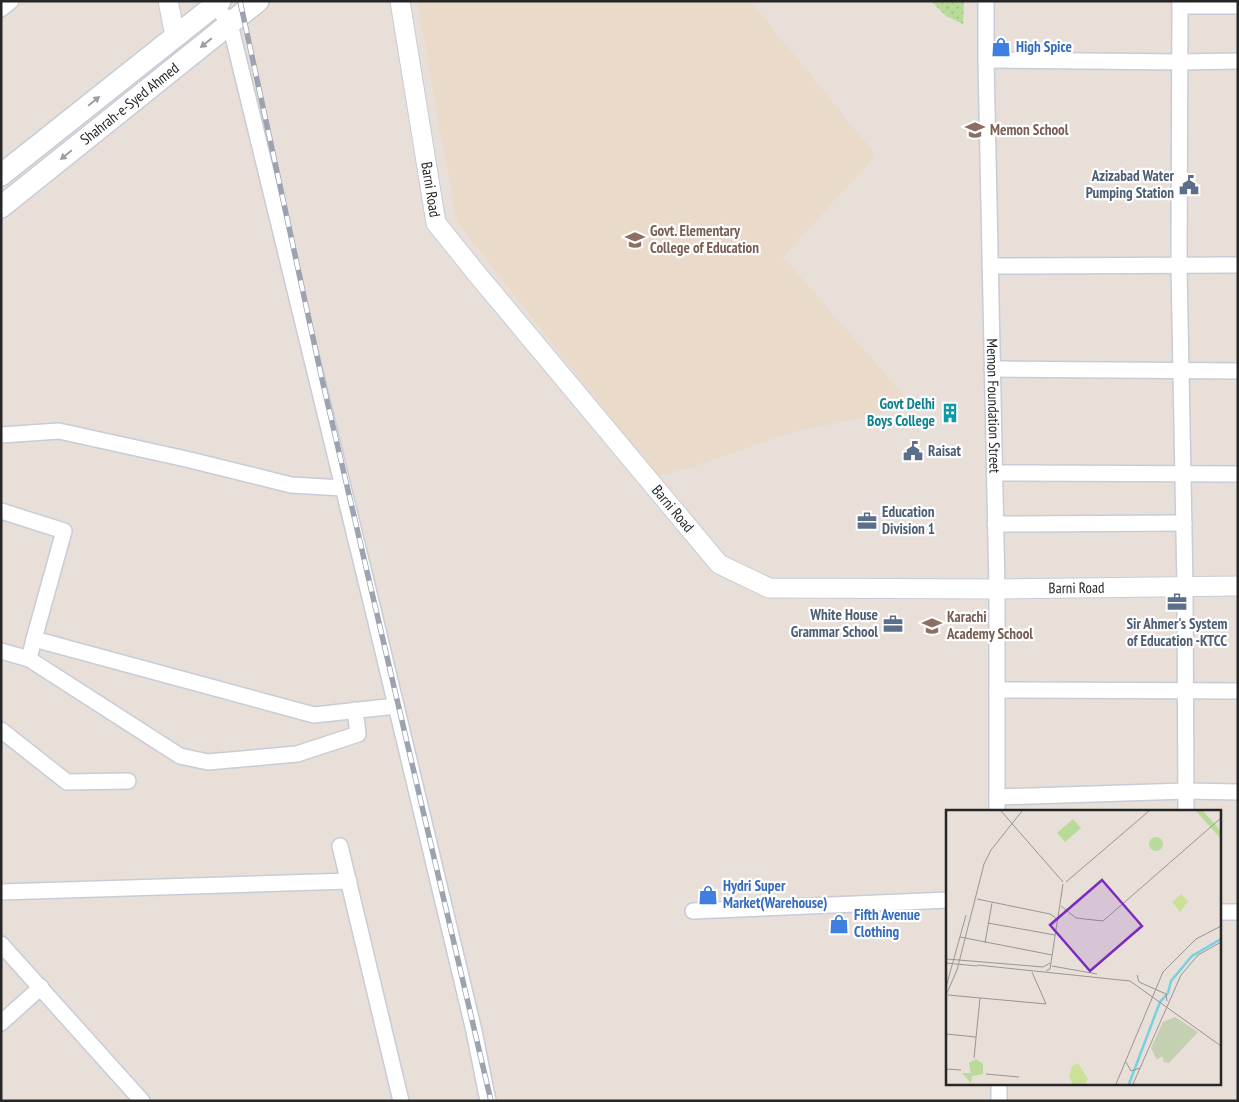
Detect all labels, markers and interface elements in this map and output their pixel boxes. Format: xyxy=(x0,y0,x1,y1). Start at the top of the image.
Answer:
shop icon: High Spice xyxy=(990,36,1012,58)
one-way arrow xyxy=(200,37,213,48)
place label: High Spice xyxy=(1016,37,1072,56)
street label: Shahrah-e-Syed Ahmed xyxy=(76,58,183,149)
one-way arrow xyxy=(87,96,100,107)
school or university icon: Memon School xyxy=(964,119,986,141)
place label: Memon School xyxy=(990,120,1069,139)
one-way arrow xyxy=(60,150,73,161)
street label: Barni Road xyxy=(417,160,445,219)
place label: Azizabad Water Pumping Station xyxy=(1086,166,1175,202)
public building icon: Azizabad Water Pumping Station xyxy=(1178,174,1200,196)
place label: Govt. Elementary College of Education xyxy=(650,221,759,257)
school or university icon: Govt. Elementary College of Education xyxy=(624,229,646,251)
street label: Memon Foundation Street xyxy=(983,338,1005,474)
place label: Govt Delhi Boys College xyxy=(867,394,935,430)
building icon: Govt Delhi Boys College xyxy=(939,402,961,424)
public building icon: Raisat xyxy=(902,440,924,462)
place label: Raisat xyxy=(928,441,962,460)
street label: Barni Road xyxy=(648,481,698,536)
place label: Education Division 1 xyxy=(882,502,935,538)
office icon: Education Division 1 xyxy=(856,510,878,532)
street label: Barni Road xyxy=(1048,578,1105,597)
office icon: Sir Ahmer's System of Education -KTCC xyxy=(1166,591,1188,613)
place label: White House Grammar School xyxy=(791,605,878,641)
place label: Karachi Academy School xyxy=(946,607,1033,643)
office icon: White House Grammar School xyxy=(882,613,904,635)
place label: Sir Ahmer's System of Education -KTCC xyxy=(1126,614,1228,650)
school or university icon: Karachi Academy School xyxy=(921,615,943,637)
inset map xyxy=(946,810,1222,1084)
place label: Hydri Super Market(Warehouse) xyxy=(723,876,827,912)
shop icon: Hydri Super Market(Warehouse) xyxy=(697,884,719,906)
place label: Fifth Avenue Clothing xyxy=(854,905,920,941)
shop icon: Fifth Avenue Clothing xyxy=(828,913,850,935)

